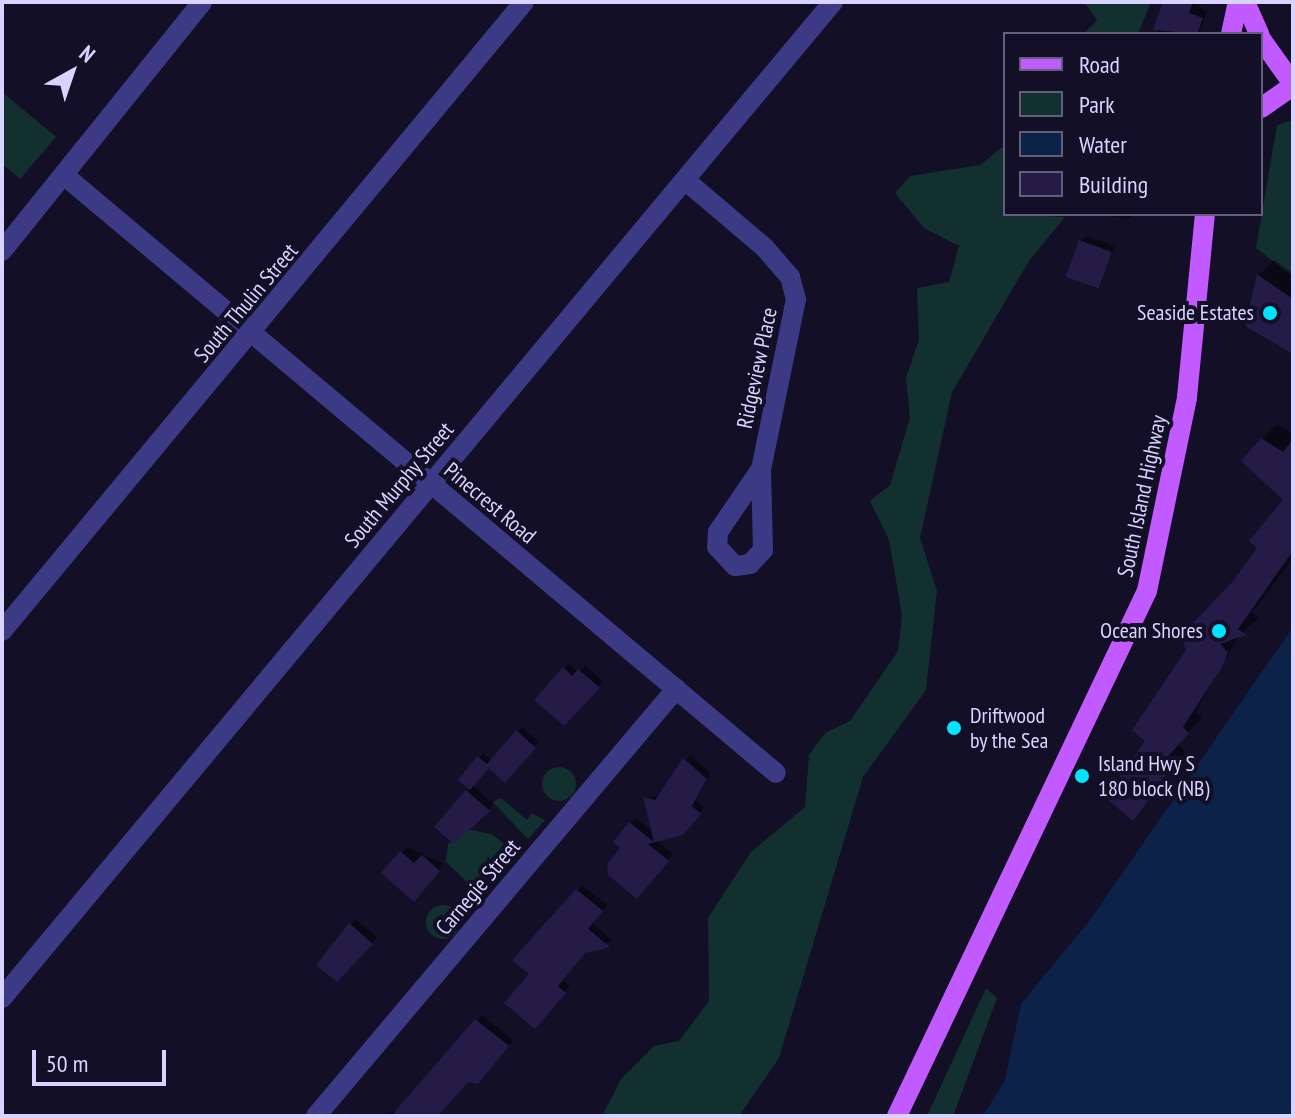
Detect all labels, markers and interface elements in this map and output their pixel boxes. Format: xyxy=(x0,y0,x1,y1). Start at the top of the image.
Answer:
north arrow xyxy=(32,32,112,112)
legend xyxy=(1003,32,1263,216)
text: N xyxy=(74,39,101,68)
text: Road xyxy=(1079,49,1120,80)
text: Park xyxy=(1079,89,1115,120)
text: Water xyxy=(1079,129,1127,160)
text: Building xyxy=(1079,169,1148,200)
street label: South Thulin Street xyxy=(188,238,304,368)
place label: Seaside Estates xyxy=(1137,300,1254,326)
marker: Seaside Estates xyxy=(1261,304,1279,322)
street label: Ridgeview Place xyxy=(731,305,783,431)
street label: South Island Highway xyxy=(1112,413,1172,579)
street label: South Murphy Street xyxy=(339,417,459,553)
street label: Pinecrest Road xyxy=(439,457,541,549)
place label: Ocean Shores xyxy=(1100,618,1203,644)
marker: Ocean Shores xyxy=(1210,622,1228,640)
place label: Driftwood by the Sea xyxy=(970,702,1049,754)
marker: Driftwood by the Sea xyxy=(945,719,963,737)
place label: Island Hwy S 180 block (NB) xyxy=(1098,750,1210,802)
marker: Island Hwy S 180 block (NB) xyxy=(1073,767,1091,785)
street label: Carnegie Street xyxy=(430,834,526,940)
scale bar xyxy=(36,1034,170,1084)
text: 50 m xyxy=(46,1048,88,1079)

